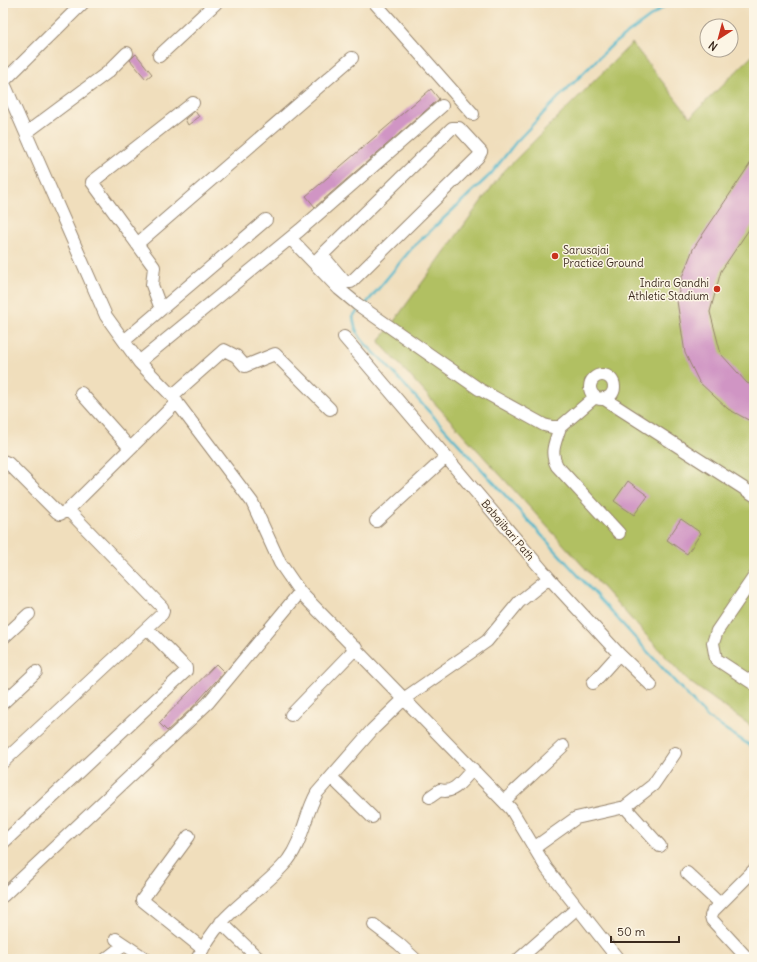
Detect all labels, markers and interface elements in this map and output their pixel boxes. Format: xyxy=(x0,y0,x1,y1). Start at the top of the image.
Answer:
north arrow xyxy=(699,18,739,58)
text: N xyxy=(706,38,720,54)
place label: Sarusajai Practice Ground xyxy=(563,243,644,270)
marker: Sarusajai Practice Ground xyxy=(550,251,560,261)
place label: Indira Gandhi Athletic Stadium xyxy=(628,276,709,303)
marker: Indira Gandhi Athletic Stadium xyxy=(712,284,722,294)
street label: Babajibari Path xyxy=(478,497,538,563)
scale bar xyxy=(611,918,679,944)
text: 50 m xyxy=(617,924,646,939)

